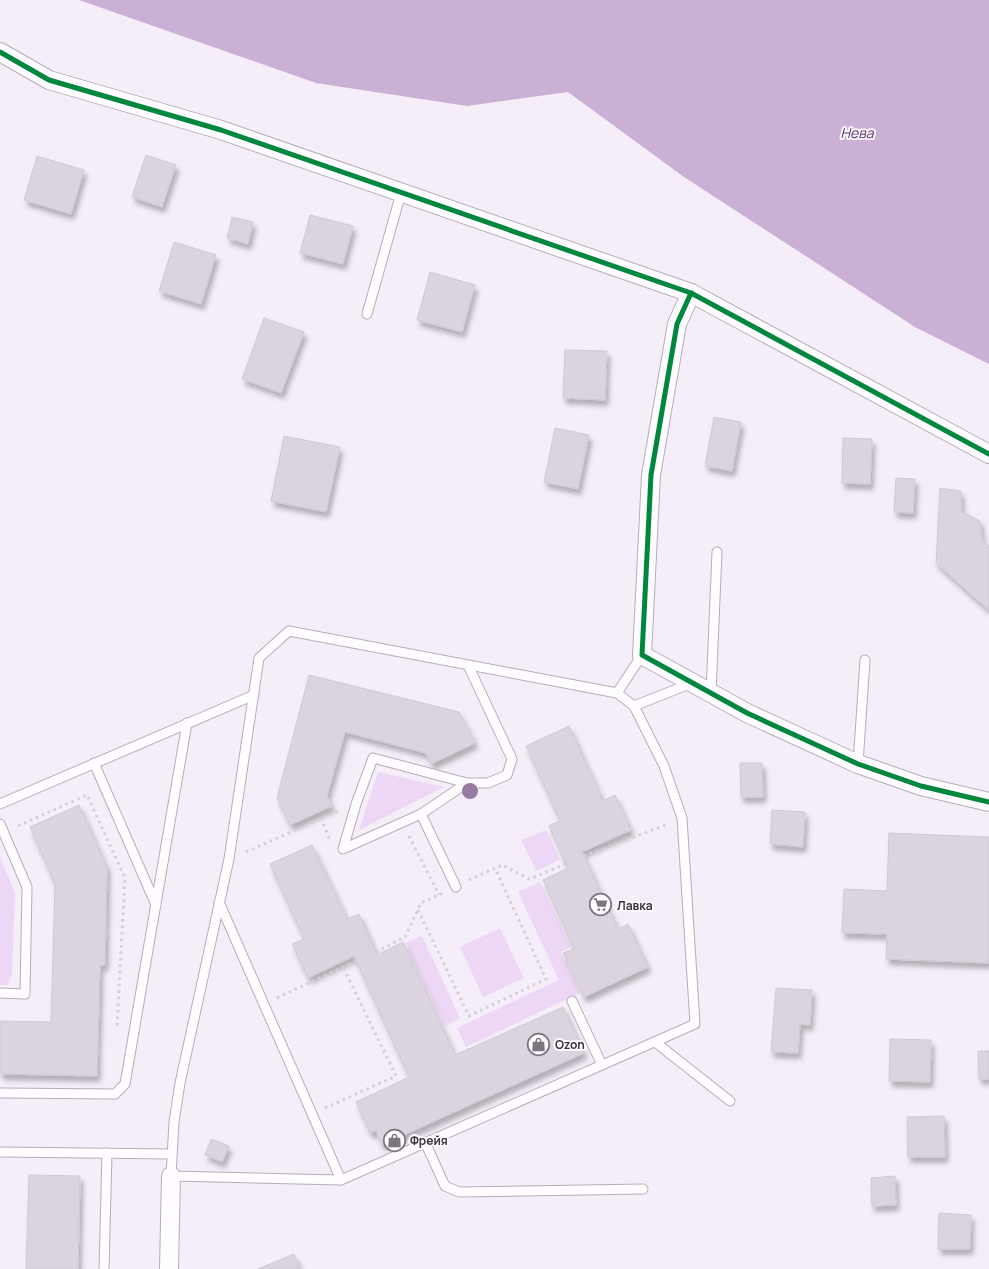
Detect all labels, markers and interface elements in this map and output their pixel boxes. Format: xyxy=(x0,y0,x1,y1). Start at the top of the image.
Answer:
water label: Нева xyxy=(840,123,875,142)
supermarket icon: Лавка xyxy=(589,893,613,917)
place label: Лавка xyxy=(617,897,653,914)
shop icon: Ozon xyxy=(527,1032,551,1056)
place label: Ozon xyxy=(555,1036,585,1053)
shop icon: Фрейя xyxy=(382,1128,406,1152)
place label: Фрейя xyxy=(410,1132,448,1149)

